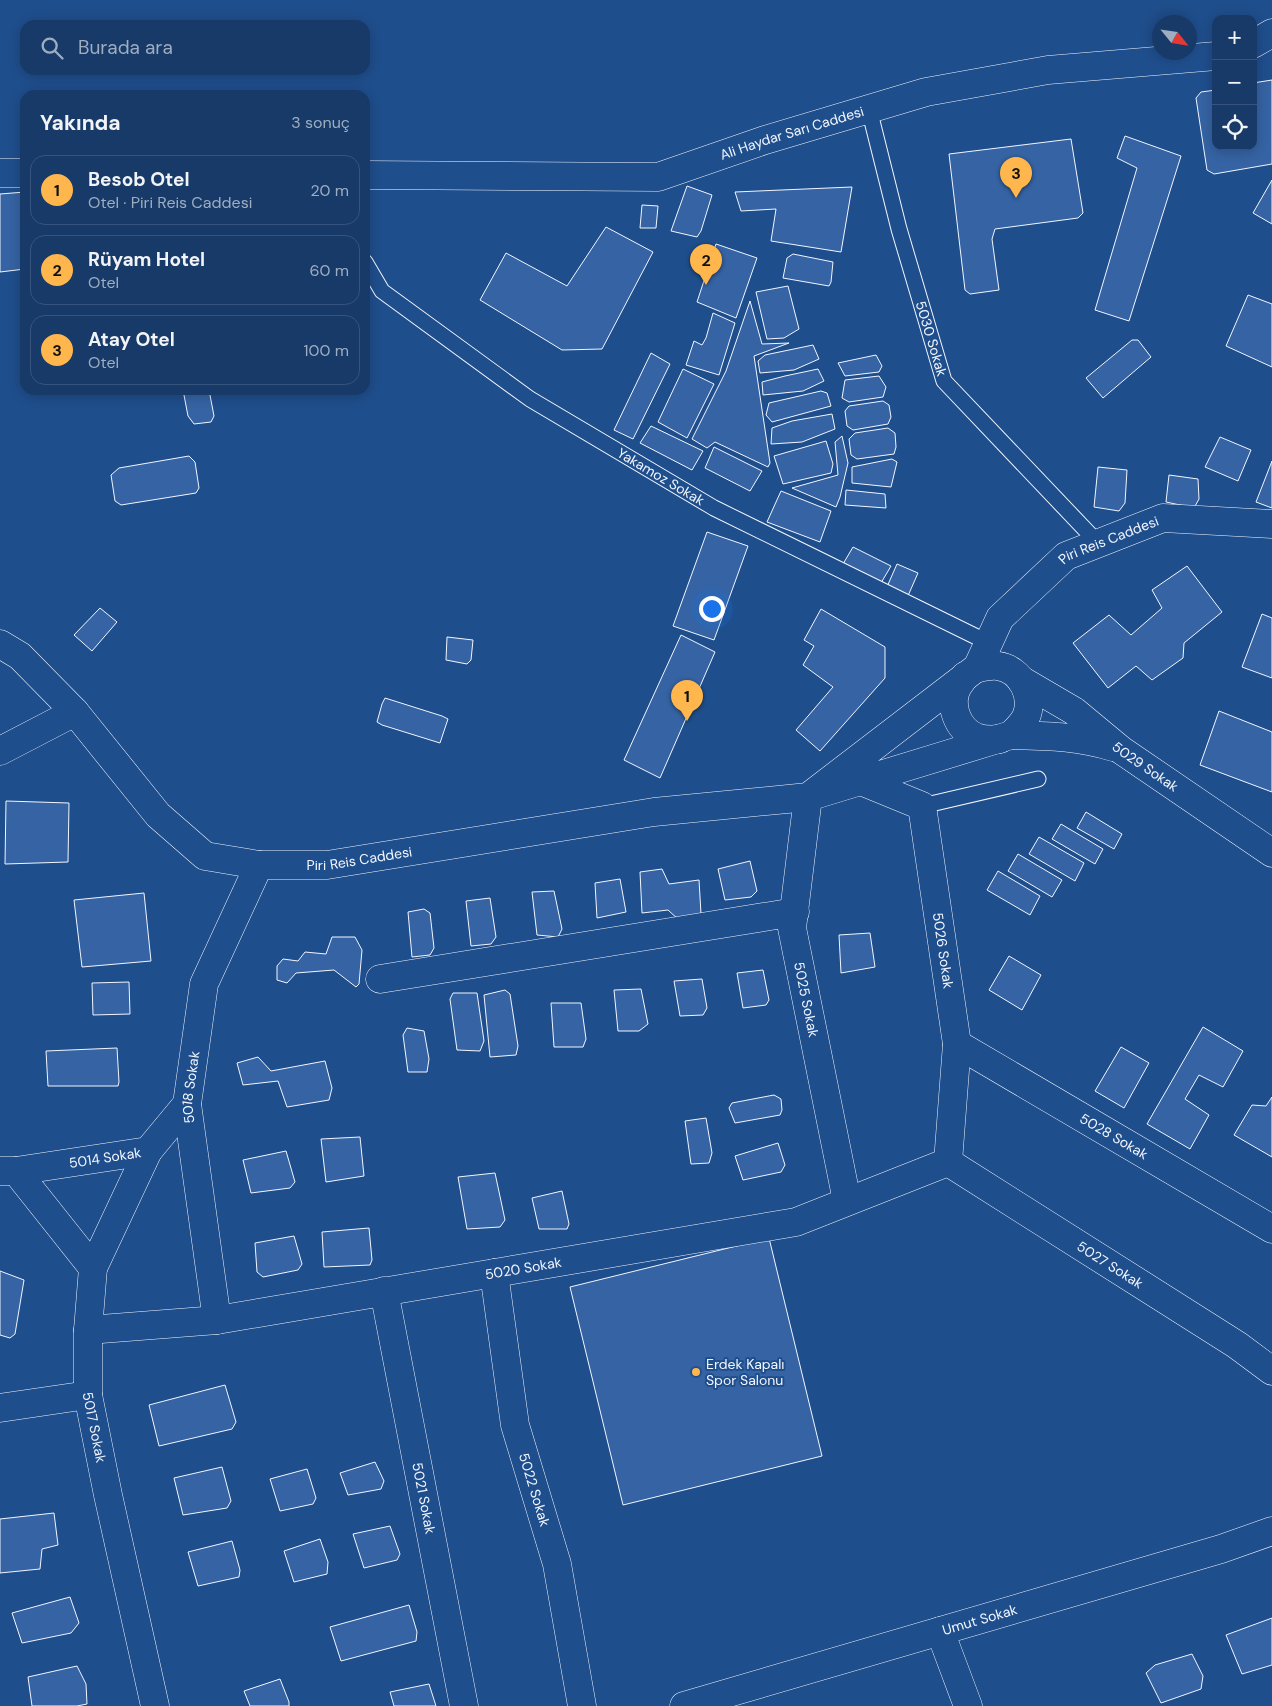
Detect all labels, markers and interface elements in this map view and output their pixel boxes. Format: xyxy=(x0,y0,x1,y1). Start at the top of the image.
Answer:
north arrow xyxy=(1152,15,1197,60)
map controls xyxy=(1212,15,1257,150)
button: + xyxy=(1212,15,1257,60)
search box xyxy=(20,20,370,75)
icon: search xyxy=(38,34,66,62)
text: Burada ara xyxy=(78,35,173,60)
button: − xyxy=(1212,60,1257,105)
street label: Ali Haydar Sarı Caddesi xyxy=(718,102,866,164)
button: locate xyxy=(1212,105,1257,150)
text: Yakında xyxy=(40,109,121,137)
text: 3 sonuç xyxy=(291,112,350,133)
pin: 3 xyxy=(1000,157,1032,198)
text: Besob Otel xyxy=(88,167,190,192)
text: 1 xyxy=(54,180,60,201)
text: 20 m xyxy=(310,180,349,201)
text: Otel · Piri Reis Caddesi xyxy=(88,192,252,213)
pin: 2 xyxy=(690,244,722,285)
text: Rüyam Hotel xyxy=(88,247,205,272)
text: 2 xyxy=(52,260,62,281)
text: 60 m xyxy=(309,260,349,281)
text: Otel xyxy=(88,272,119,293)
street label: 5030 Sokak xyxy=(912,299,951,378)
text: Atay Otel xyxy=(88,327,175,352)
text: 3 xyxy=(52,340,62,361)
text: 100 m xyxy=(304,340,349,361)
text: Otel xyxy=(88,352,119,373)
street label: Yakamoz Sokak xyxy=(614,444,708,509)
street label: Piri Reis Caddesi xyxy=(1054,512,1161,568)
your location xyxy=(699,596,725,622)
pin: 1 xyxy=(671,680,703,721)
street label: 5029 Sokak xyxy=(1109,737,1182,796)
street label: Piri Reis Caddesi xyxy=(307,842,413,874)
street label: 5026 Sokak xyxy=(929,911,958,990)
street label: 5025 Sokak xyxy=(790,960,823,1039)
street label: 5018 Sokak xyxy=(178,1050,203,1125)
street label: 5028 Sokak xyxy=(1077,1109,1151,1163)
street label: 5014 Sokak xyxy=(68,1143,142,1172)
street label: 5027 Sokak xyxy=(1074,1237,1147,1292)
street label: 5020 Sokak xyxy=(484,1253,563,1283)
place label: Erdek Kapalı Spor Salonu xyxy=(706,1355,784,1389)
marker: Erdek Kapalı Spor Salonu xyxy=(690,1366,702,1378)
street label: 5017 Sokak xyxy=(79,1390,110,1464)
street label: 5022 Sokak xyxy=(515,1451,554,1529)
street label: 5021 Sokak xyxy=(408,1461,440,1535)
street label: Umut Sokak xyxy=(940,1600,1019,1639)

